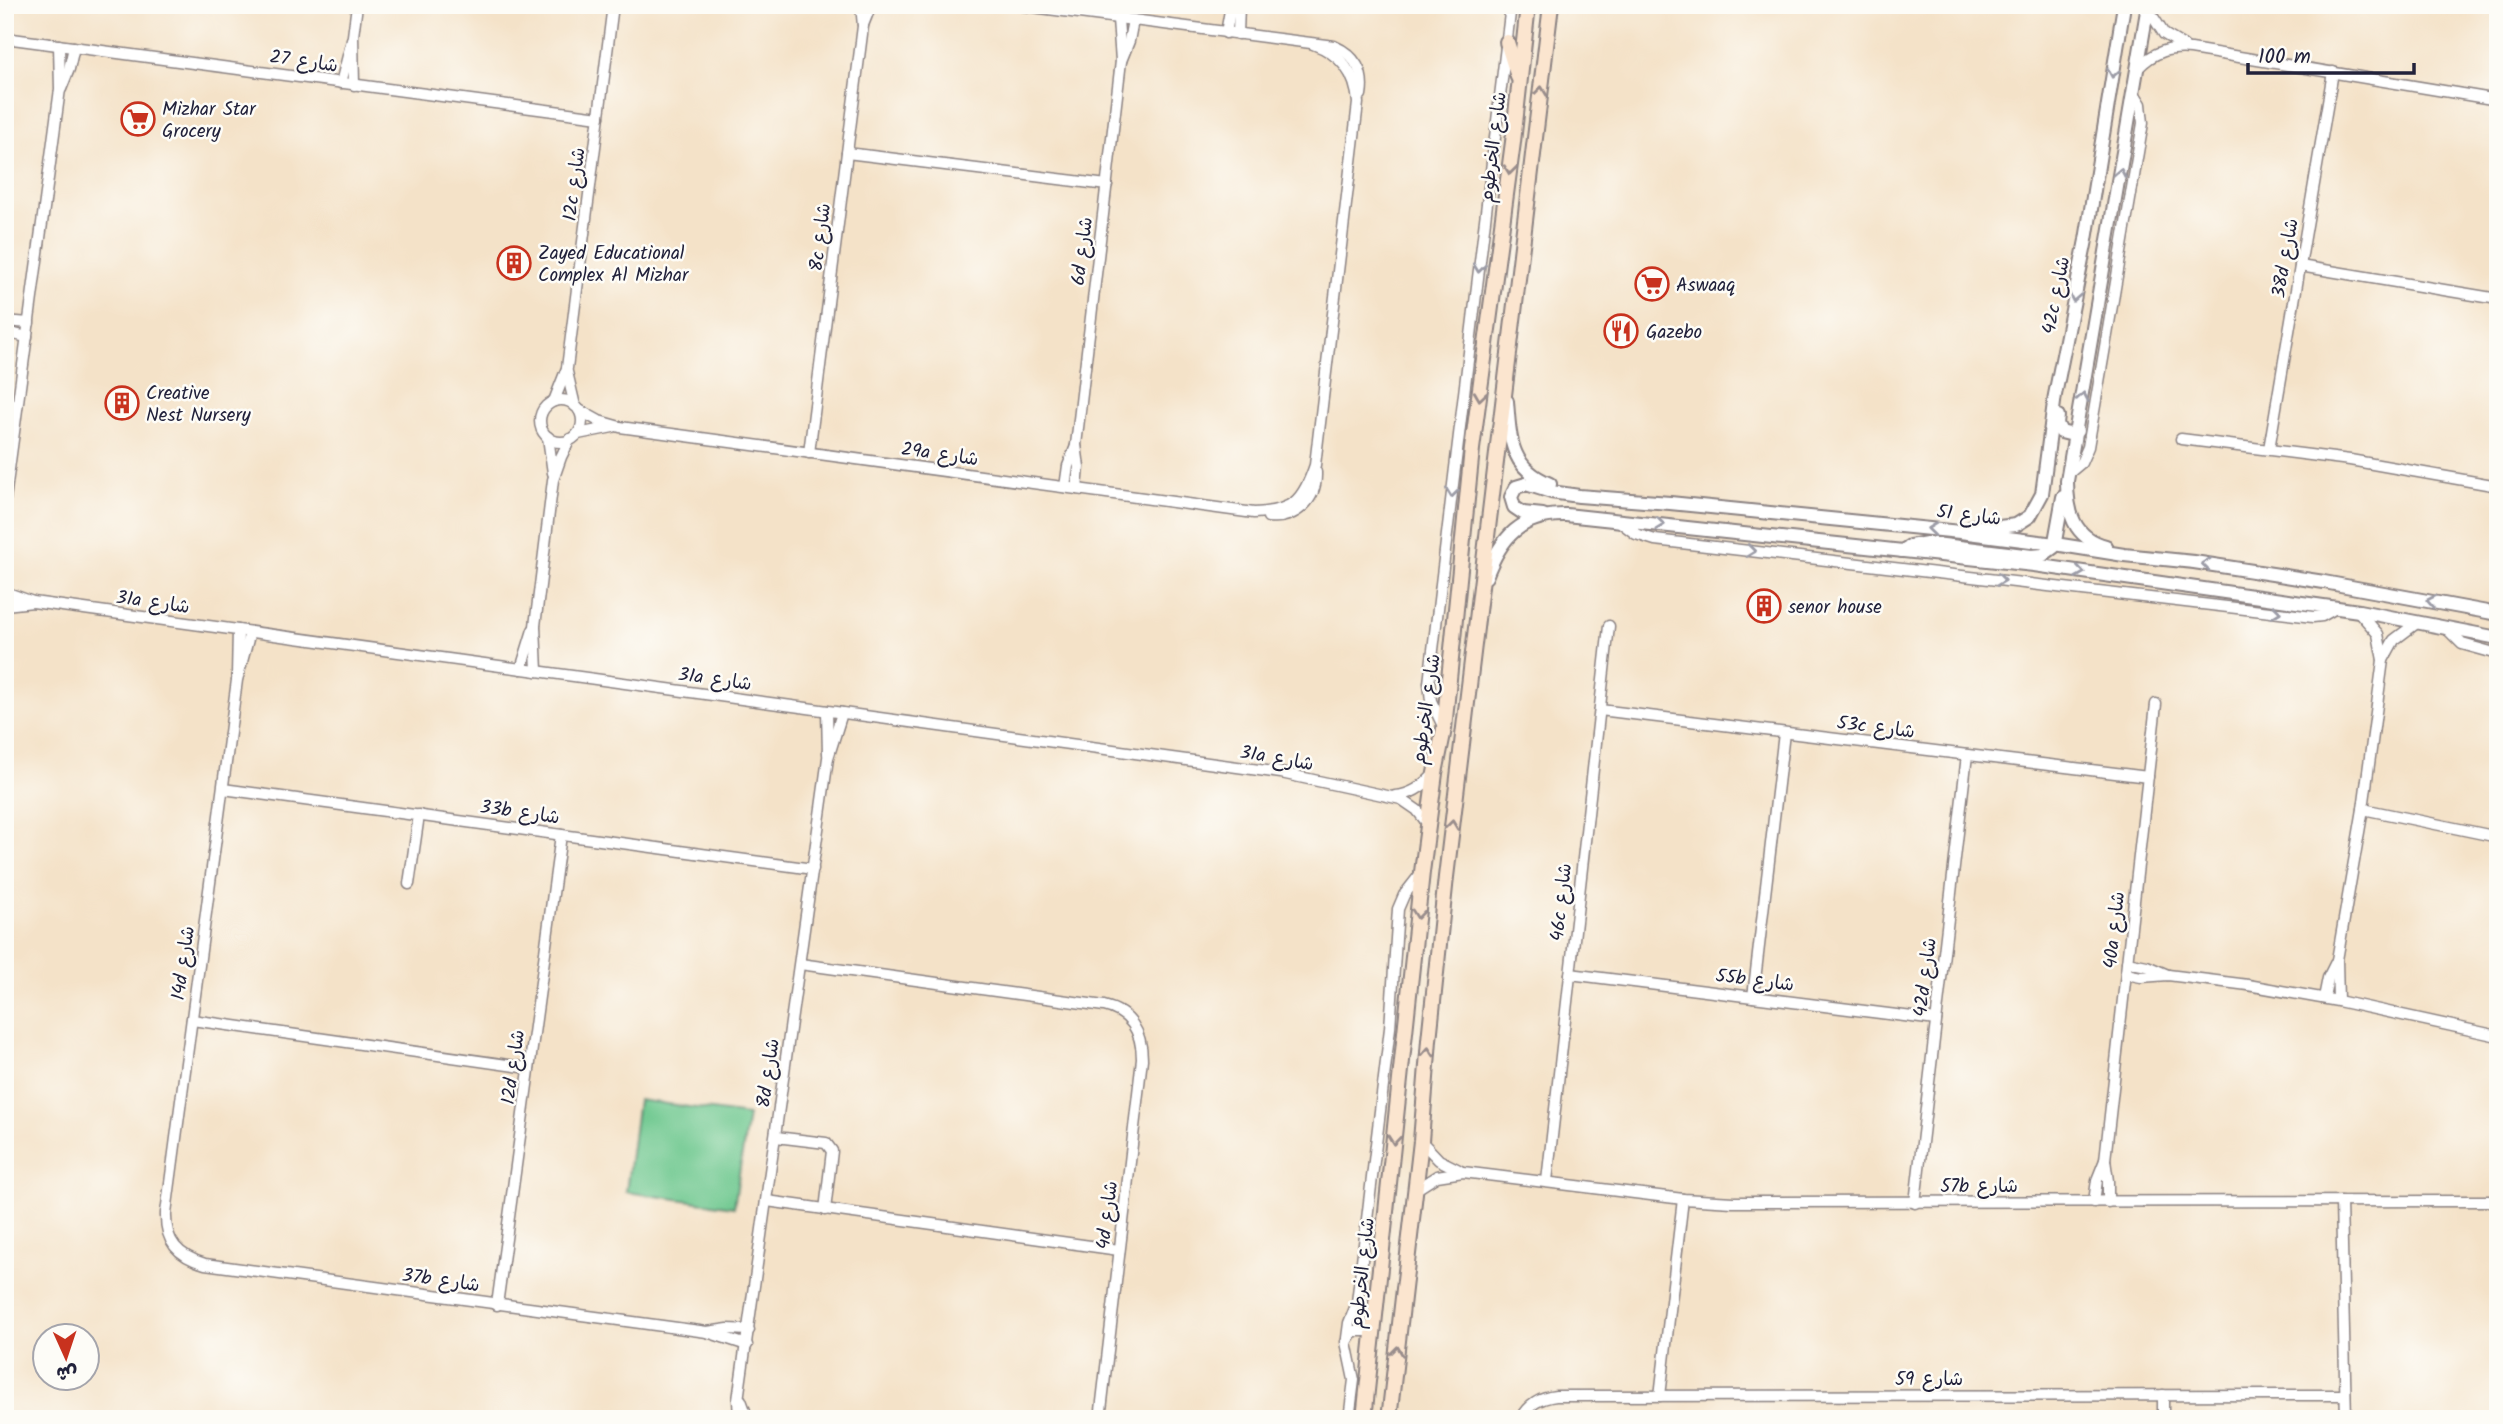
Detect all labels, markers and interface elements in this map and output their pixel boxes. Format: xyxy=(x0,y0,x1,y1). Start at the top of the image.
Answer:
scale bar xyxy=(2248,32,2414,76)
text: 100 m xyxy=(2258,41,2311,74)
street label: شارع 27 xyxy=(268,42,340,82)
one-way arrow xyxy=(2106,67,2121,79)
one-way arrow xyxy=(1534,86,1549,97)
street label: شارع الخرطوم xyxy=(1472,90,1516,205)
place label: Mizhar Star Grocery xyxy=(162,95,257,147)
supermarket icon: Mizhar Star Grocery xyxy=(119,100,157,138)
street label: 12c شارع xyxy=(556,146,594,223)
one-way arrow xyxy=(1502,165,1517,176)
one-way arrow xyxy=(2112,167,2127,178)
street label: 8c شارع xyxy=(802,201,840,273)
street label: 6d شارع xyxy=(1064,215,1102,287)
street label: 38d شارع xyxy=(2264,216,2308,301)
place label: Zayed Educational Complex Al Mizhar xyxy=(538,239,690,291)
building icon: Zayed Educational Complex Al Mizhar xyxy=(495,244,533,282)
street label: 42c شارع xyxy=(2035,254,2079,337)
one-way arrow xyxy=(1471,262,1486,273)
supermarket icon: Aswaaq xyxy=(1633,265,1671,303)
place label: Aswaaq xyxy=(1676,271,1735,301)
one-way arrow xyxy=(2068,291,2083,303)
restaurant icon: Gazebo xyxy=(1602,312,1640,350)
place label: Gazebo xyxy=(1646,318,1702,348)
place label: Creative Nest Nursery xyxy=(146,379,252,431)
building icon: Creative Nest Nursery xyxy=(103,384,141,422)
one-way arrow xyxy=(1473,390,1488,402)
one-way arrow xyxy=(2075,391,2090,403)
street label: 29a شارع xyxy=(899,435,980,475)
one-way arrow xyxy=(1445,488,1460,499)
street label: شارع 51 xyxy=(1935,497,2003,535)
one-way arrow xyxy=(1654,516,1666,531)
one-way arrow xyxy=(1926,522,1937,537)
one-way arrow xyxy=(1745,543,1757,558)
one-way arrow xyxy=(2201,556,2212,571)
one-way arrow xyxy=(2075,564,2086,579)
one-way arrow xyxy=(1996,572,2007,587)
street label: 31a شارع xyxy=(114,583,192,623)
building icon: senor house xyxy=(1745,587,1783,625)
place label: senor house xyxy=(1788,593,1882,623)
one-way arrow xyxy=(2425,594,2437,609)
one-way arrow xyxy=(2270,605,2282,620)
street label: شارع الخرطوم xyxy=(1404,652,1450,767)
street label: 31a شارع xyxy=(676,660,754,700)
street label: 53c شارع xyxy=(1835,708,1916,748)
street label: 31a شارع xyxy=(1237,738,1316,780)
street label: 33b شارع xyxy=(478,793,562,833)
one-way arrow xyxy=(1445,820,1460,831)
street label: 46c شارع xyxy=(1543,862,1581,943)
street label: 40a شارع xyxy=(2096,890,2134,970)
one-way arrow xyxy=(1411,908,1426,919)
street label: 14d شارع xyxy=(164,924,204,1002)
street label: 42d شارع xyxy=(1906,936,1946,1019)
street label: 55b شارع xyxy=(1714,961,1796,1001)
street label: 12d شارع xyxy=(494,1028,534,1107)
street label: 8d شارع xyxy=(749,1037,789,1110)
one-way arrow xyxy=(1420,1046,1435,1057)
one-way arrow xyxy=(1387,1135,1402,1146)
street label: 57b شارع xyxy=(1940,1172,2018,1202)
street label: 4d شارع xyxy=(1089,1179,1127,1251)
street label: شارع الخرطوم xyxy=(1342,1216,1384,1330)
street label: 37b شارع xyxy=(400,1261,482,1301)
north arrow xyxy=(32,1322,102,1392)
one-way arrow xyxy=(1389,1345,1404,1357)
text: ش xyxy=(55,1356,78,1388)
street label: شارع 59 xyxy=(1895,1365,1963,1395)

